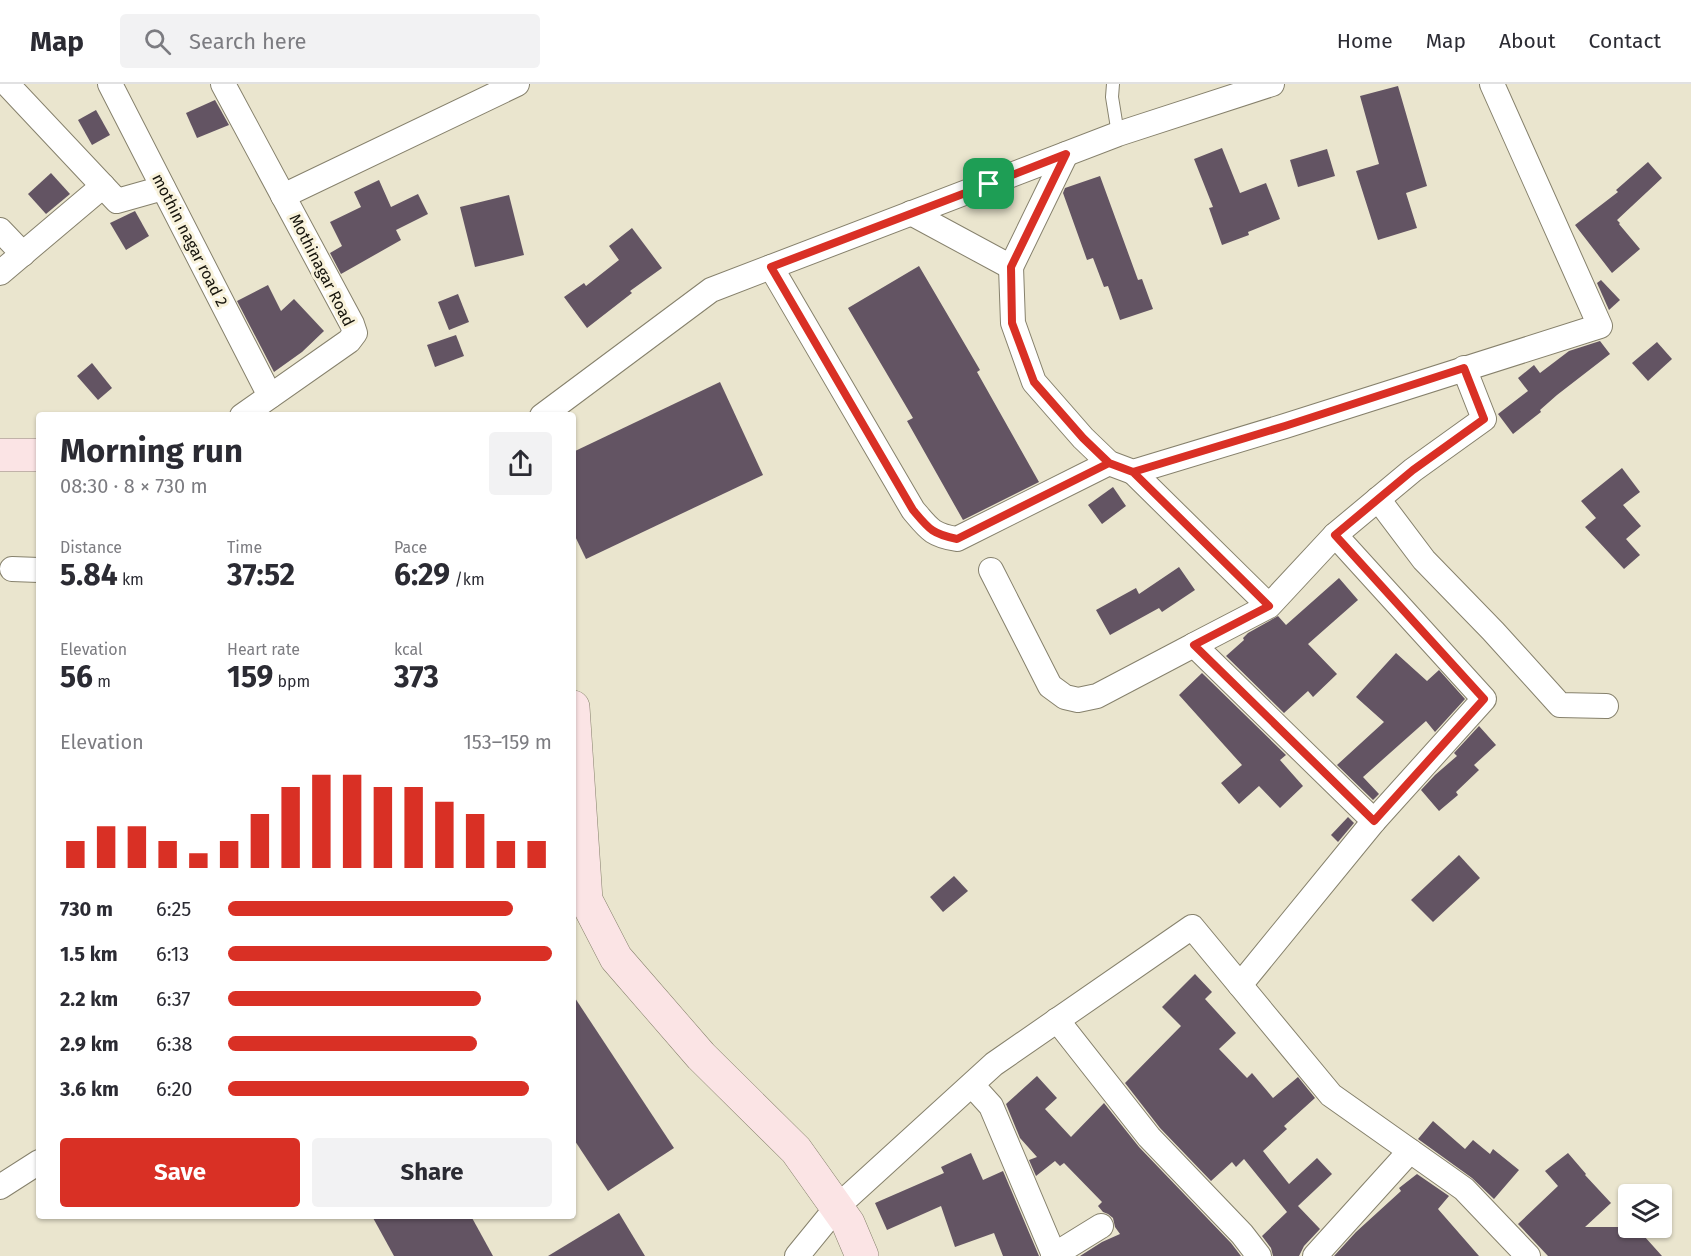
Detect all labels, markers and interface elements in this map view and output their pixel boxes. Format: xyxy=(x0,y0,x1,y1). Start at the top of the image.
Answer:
search box xyxy=(120,14,540,68)
text: Map xyxy=(30,25,84,58)
icon: search xyxy=(141,25,174,58)
text: Search here xyxy=(189,28,307,55)
text: Home xyxy=(1337,28,1393,54)
text: Map xyxy=(1426,28,1466,54)
text: About xyxy=(1499,28,1556,54)
text: Contact xyxy=(1589,28,1661,54)
pin xyxy=(963,158,1014,209)
icon: arrive xyxy=(972,167,1005,200)
street label: mothin nagar road 2 xyxy=(148,170,232,310)
street label: Mothinagar Road xyxy=(286,211,358,329)
text: Morning run xyxy=(60,431,243,471)
button: share xyxy=(489,432,552,495)
text: 08:30 · 8 × 730 m xyxy=(60,474,208,498)
text: Distance xyxy=(60,538,122,557)
text: Time xyxy=(227,538,262,557)
text: Pace xyxy=(394,538,427,557)
text: 5.84 xyxy=(60,557,118,593)
text: 37:52 xyxy=(227,557,295,593)
text: 6:29 xyxy=(394,557,450,593)
text: km xyxy=(118,570,144,589)
text: /km xyxy=(450,570,485,589)
text: Elevation xyxy=(60,640,127,659)
text: Heart rate xyxy=(227,640,300,659)
text: kcal xyxy=(394,640,423,659)
text: 56 xyxy=(60,659,93,695)
text: 159 xyxy=(227,659,273,695)
text: 373 xyxy=(394,659,439,695)
text: m xyxy=(93,672,111,691)
text: bpm xyxy=(273,672,310,691)
text: Elevation xyxy=(60,730,144,754)
text: 153–159 m xyxy=(463,730,552,754)
text: 730 m xyxy=(60,897,113,921)
text: 6:25 xyxy=(156,897,191,921)
text: 1.5 km xyxy=(60,942,118,966)
text: 6:13 xyxy=(156,942,189,966)
text: 2.2 km xyxy=(60,987,118,1011)
text: 6:37 xyxy=(156,987,190,1011)
text: 2.9 km xyxy=(60,1032,119,1056)
text: 6:38 xyxy=(156,1032,193,1056)
text: 3.6 km xyxy=(60,1077,119,1101)
text: 6:20 xyxy=(156,1077,193,1101)
button: Save xyxy=(60,1138,300,1207)
button: Share xyxy=(312,1138,552,1207)
map controls xyxy=(1618,1184,1672,1238)
button: layers xyxy=(1618,1184,1672,1238)

